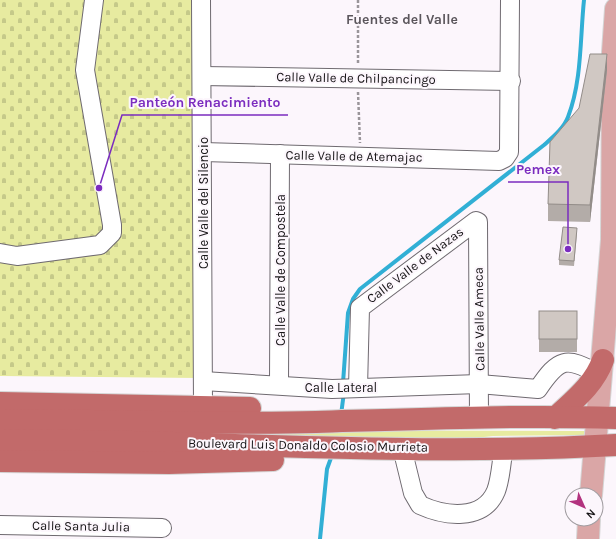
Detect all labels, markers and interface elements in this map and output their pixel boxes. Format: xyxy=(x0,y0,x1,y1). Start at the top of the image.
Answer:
district label: Fuentes del Valle xyxy=(346,11,458,28)
street label: Calle Valle de Chilpancingo xyxy=(276,69,436,87)
callout: Panteón Renacimiento xyxy=(122,89,288,115)
text: Panteón Renacimiento xyxy=(130,94,281,111)
street label: Calle Valle del Silencio xyxy=(196,137,211,269)
street label: Calle Valle de Atemajac xyxy=(285,147,423,165)
callout: Pemex xyxy=(508,156,568,182)
text: Pemex xyxy=(516,161,560,178)
street label: Calle Valle de Compostela xyxy=(273,194,288,346)
street label: Calle Valle de Nazas xyxy=(364,224,466,306)
street label: Calle Valle Ameca xyxy=(471,267,487,371)
street label: Calle Lateral xyxy=(305,380,377,395)
street label: Boulevard Luis Donaldo Colosio Murrieta xyxy=(188,435,428,455)
north arrow xyxy=(564,487,604,527)
text: N xyxy=(583,506,598,521)
street label: Calle Santa Julia xyxy=(32,518,130,534)

